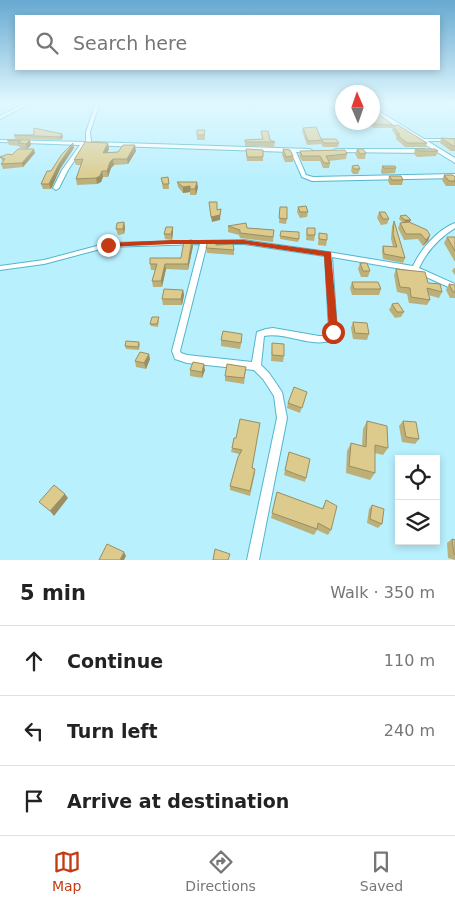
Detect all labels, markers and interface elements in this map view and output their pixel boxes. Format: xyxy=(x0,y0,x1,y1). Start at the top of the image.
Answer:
search box xyxy=(15,15,440,70)
icon: search xyxy=(33,29,61,57)
text: Search here xyxy=(73,32,187,54)
north arrow xyxy=(335,85,380,130)
route end xyxy=(97,234,120,257)
route start xyxy=(322,321,345,344)
map controls xyxy=(395,455,440,545)
button: locate xyxy=(395,455,440,500)
button: layers xyxy=(395,500,440,545)
text: 5 min xyxy=(20,581,86,605)
text: Walk · 350 m xyxy=(330,583,435,602)
icon: ahead xyxy=(20,647,48,675)
text: Continue xyxy=(67,650,163,672)
text: 110 m xyxy=(384,651,435,670)
icon: left xyxy=(20,717,48,745)
text: Turn left xyxy=(67,720,158,742)
text: 240 m xyxy=(384,721,435,740)
icon: arrive xyxy=(20,787,48,815)
text: Arrive at destination xyxy=(67,790,289,812)
tab: Map xyxy=(52,848,81,894)
tab: Directions xyxy=(185,848,256,894)
tab: Saved xyxy=(360,848,403,894)

